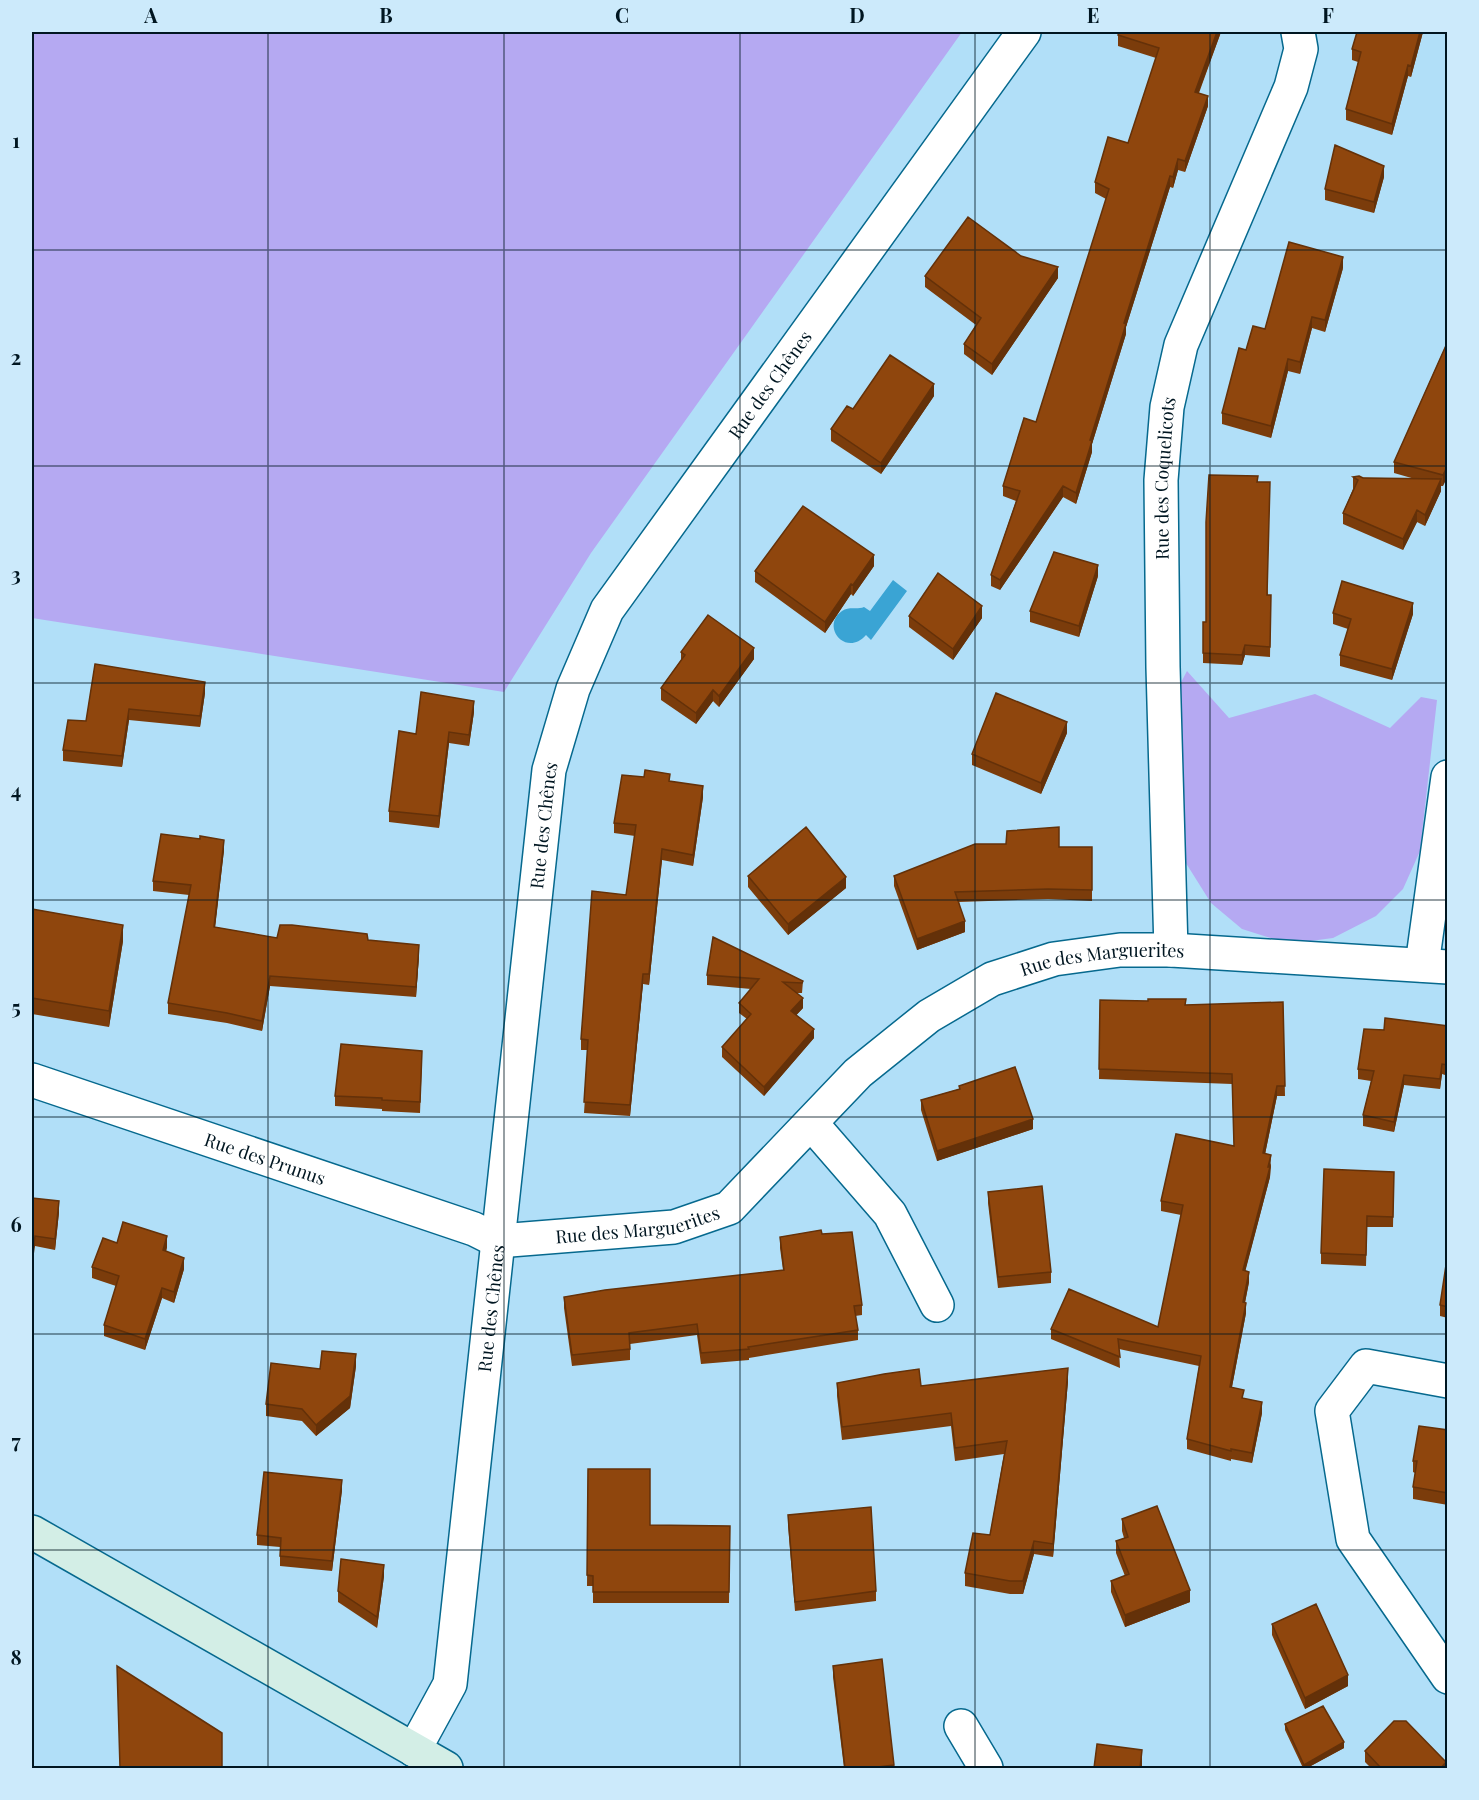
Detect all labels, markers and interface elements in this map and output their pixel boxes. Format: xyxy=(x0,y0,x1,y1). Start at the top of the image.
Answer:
text: A xyxy=(143,1,158,28)
text: B xyxy=(379,1,393,28)
text: C xyxy=(615,1,629,28)
text: D xyxy=(849,1,865,28)
text: E xyxy=(1087,1,1099,28)
text: F xyxy=(1322,1,1334,28)
text: 1 xyxy=(12,126,20,153)
street label: Rue des Chênes xyxy=(723,326,817,443)
text: 2 xyxy=(11,343,21,370)
street label: Rue des Coquelicots xyxy=(1149,394,1181,560)
text: 3 xyxy=(11,560,21,587)
street label: Rue des Chênes xyxy=(524,759,563,890)
text: 4 xyxy=(11,776,21,803)
street label: Rue des Marguerites xyxy=(1017,938,1185,981)
text: 5 xyxy=(11,993,21,1020)
street label: Rue des Prunus xyxy=(202,1127,329,1190)
street label: Rue des Marguerites xyxy=(554,1200,723,1248)
text: 6 xyxy=(10,1210,22,1237)
street label: Rue des Chênes xyxy=(472,1244,509,1373)
text: 7 xyxy=(11,1427,21,1454)
text: 8 xyxy=(10,1643,22,1670)

